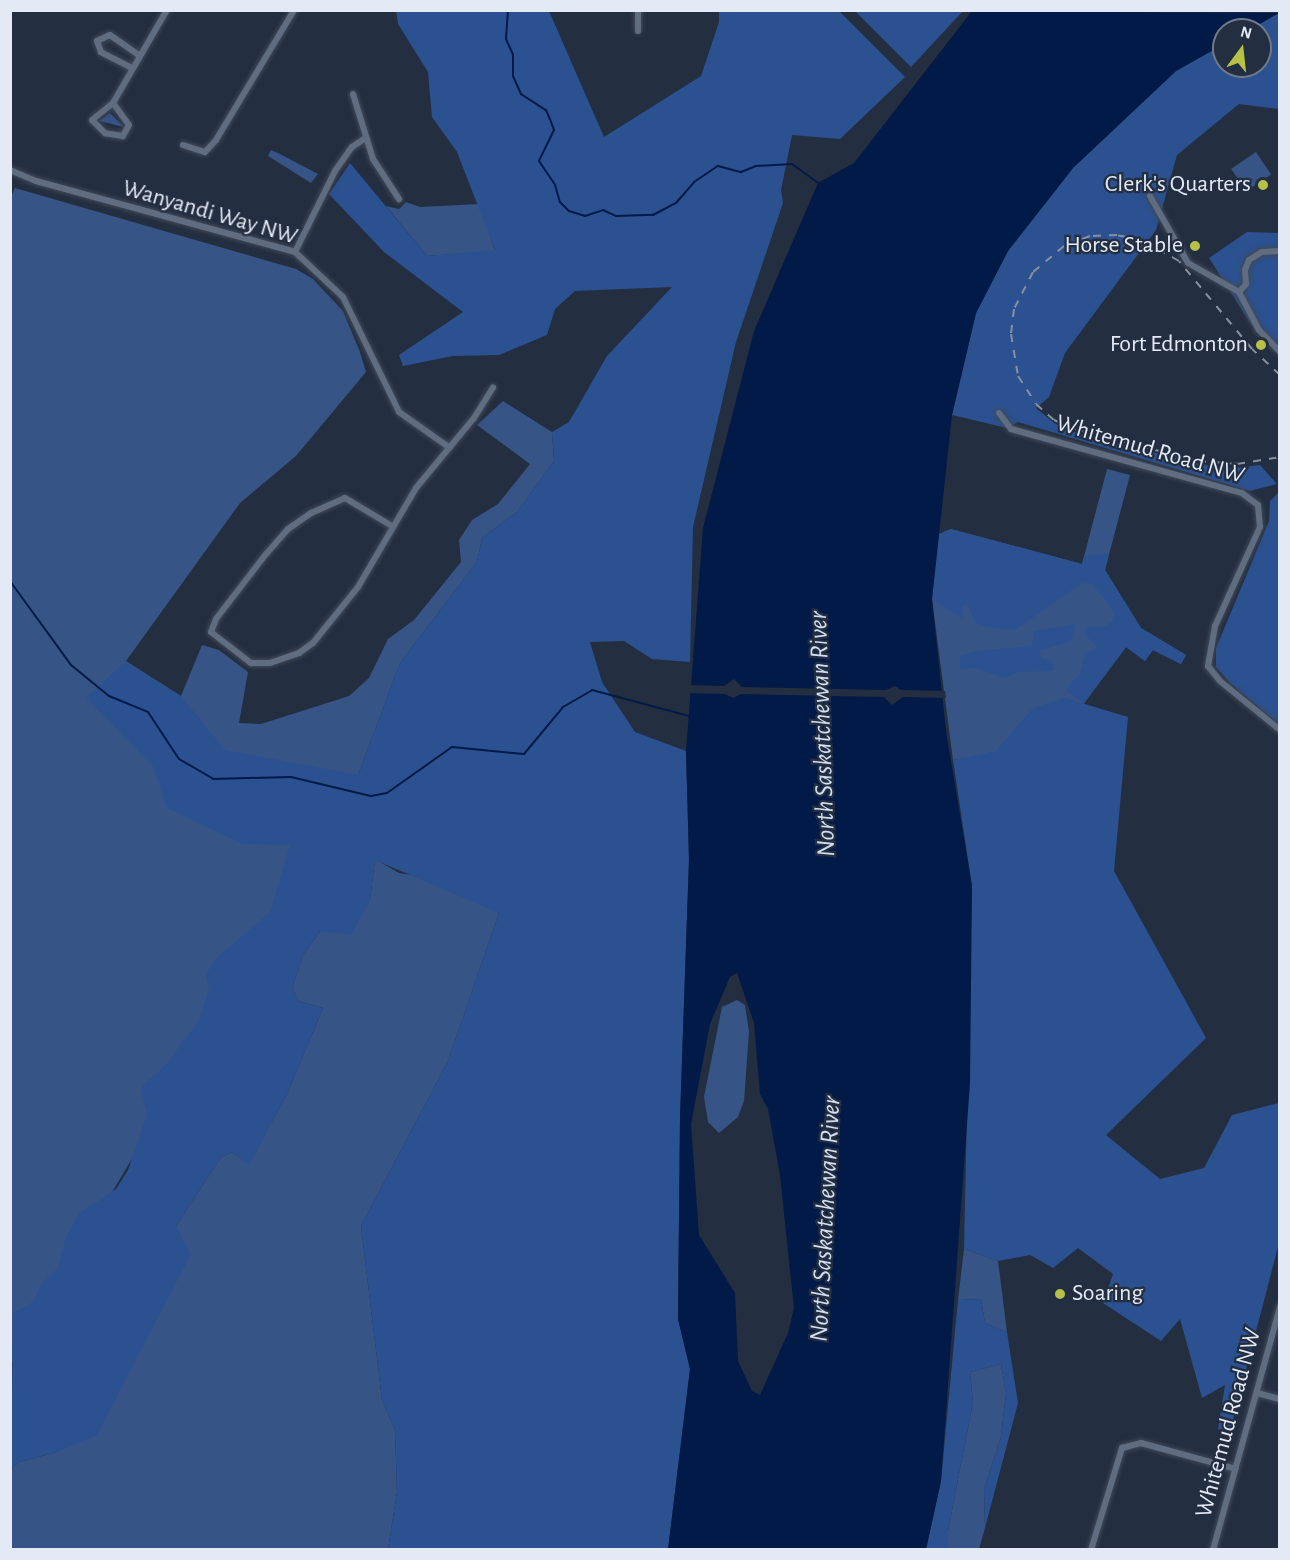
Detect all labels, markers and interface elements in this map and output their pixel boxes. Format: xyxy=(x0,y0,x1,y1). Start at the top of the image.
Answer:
north arrow xyxy=(1212,18,1272,78)
text: N xyxy=(1239,23,1254,42)
place label: Clerk's Quarters xyxy=(1105,171,1251,199)
street label: Wanyandi Way NW xyxy=(119,174,301,252)
marker: Clerk's Quarters xyxy=(1256,178,1270,192)
place label: Horse Stable xyxy=(1064,232,1183,260)
marker: Horse Stable xyxy=(1188,239,1202,253)
place label: Fort Edmonton xyxy=(1110,331,1248,359)
marker: Fort Edmonton xyxy=(1252,336,1270,354)
street label: Whitemud Road NW xyxy=(1052,409,1248,491)
water label: North Saskatchewan River xyxy=(803,611,843,857)
water label: North Saskatchewan River xyxy=(804,1095,848,1343)
place label: Soaring xyxy=(1072,1280,1143,1308)
marker: Soaring xyxy=(1053,1287,1067,1301)
street label: Whitemud Road NW xyxy=(1190,1325,1268,1521)

